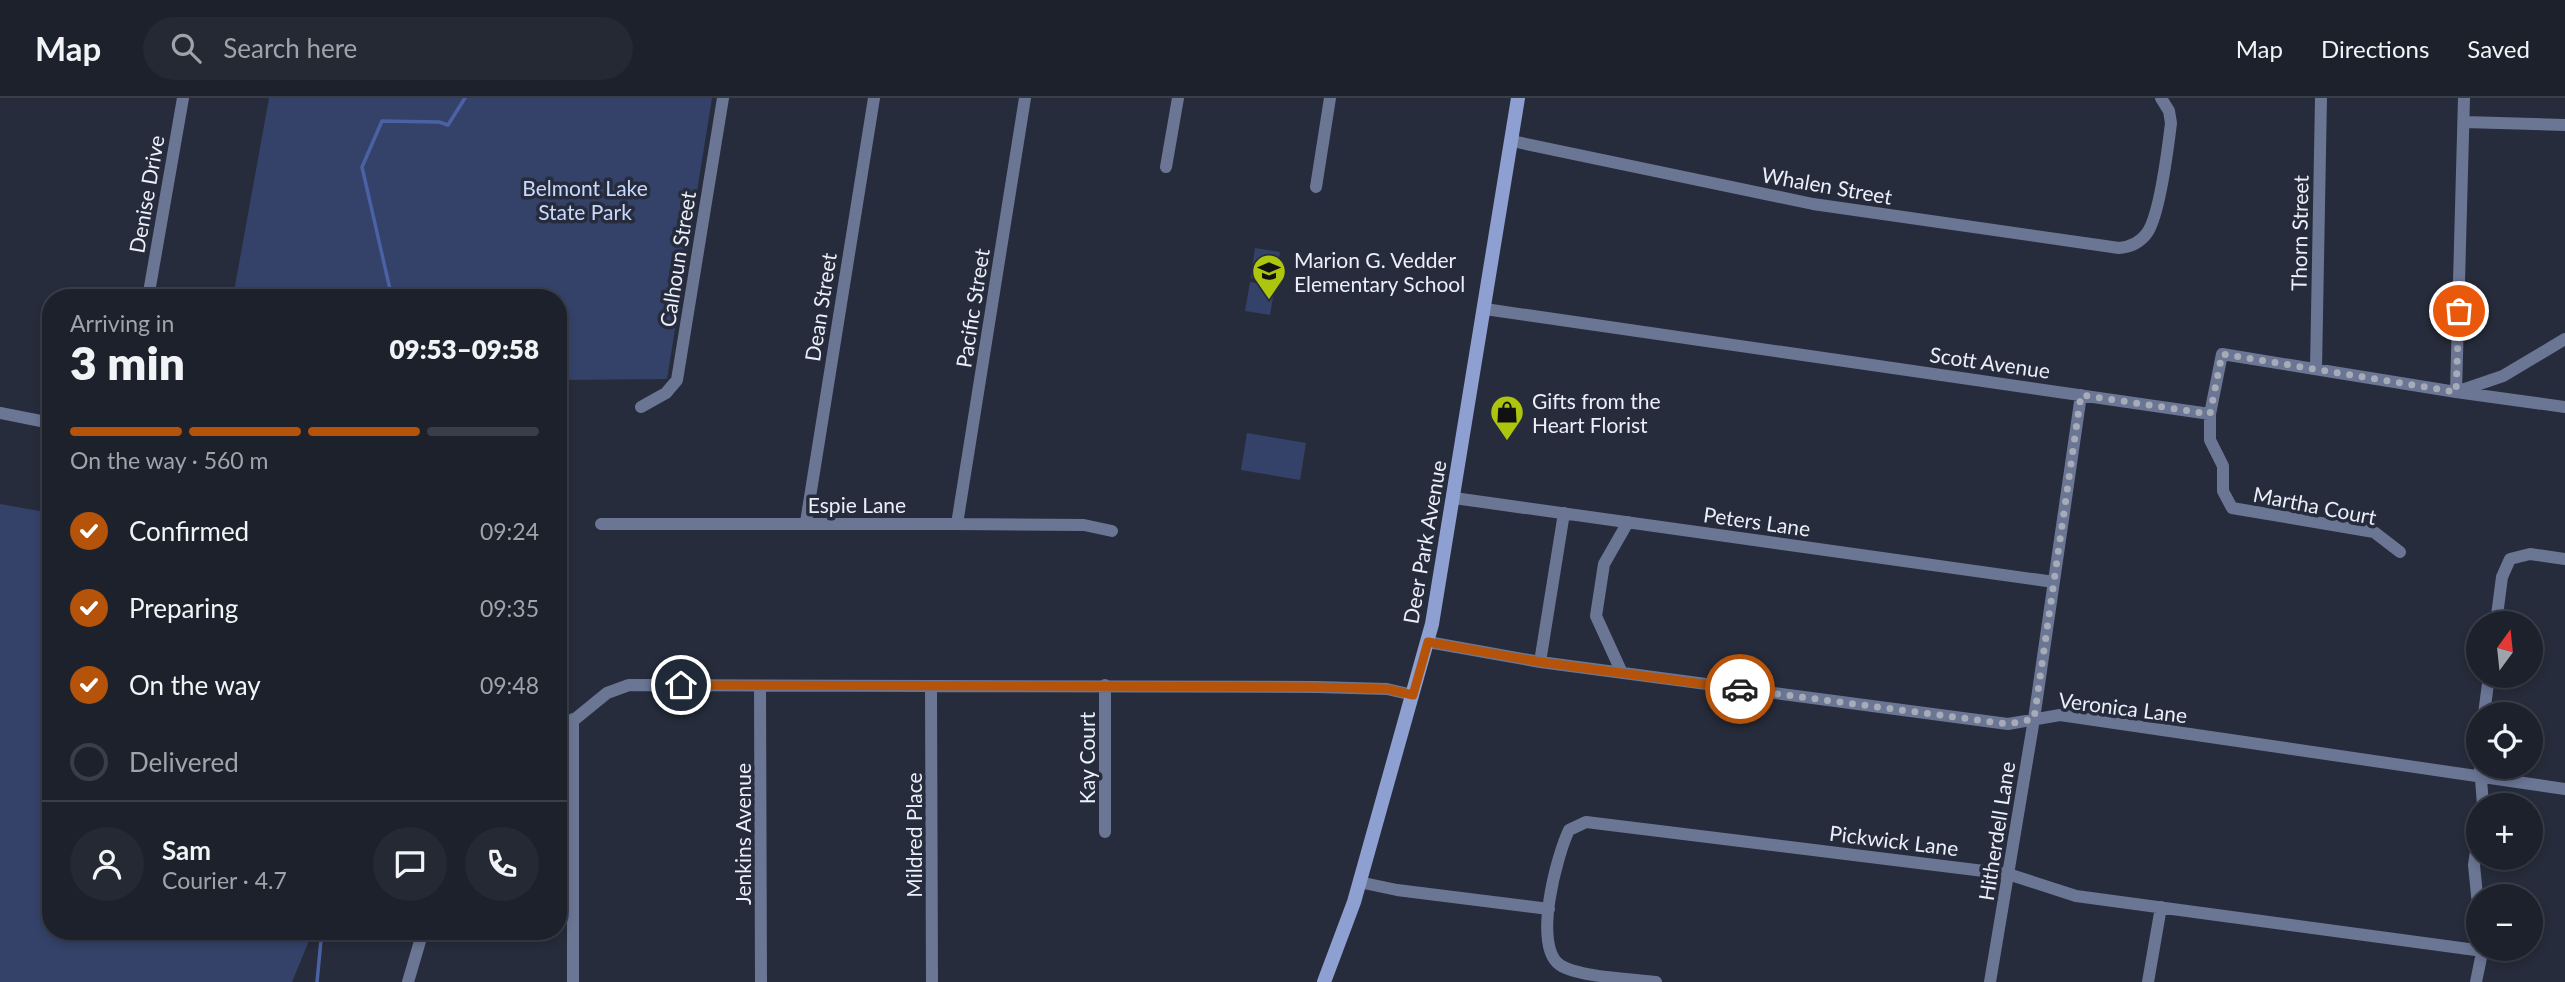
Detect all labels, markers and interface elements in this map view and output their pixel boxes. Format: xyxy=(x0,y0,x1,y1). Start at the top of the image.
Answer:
search box xyxy=(143,17,633,80)
text: Map xyxy=(35,28,101,68)
icon: search xyxy=(167,29,205,67)
text: Search here xyxy=(223,32,357,64)
text: Map xyxy=(2236,34,2283,63)
text: Directions xyxy=(2321,34,2429,63)
text: Saved xyxy=(2467,34,2530,63)
street label: Denise Drive xyxy=(123,133,169,255)
street label: Whalen Street xyxy=(1760,161,1895,209)
street label: Thorn Street xyxy=(2285,174,2313,291)
park label: Belmont Lake State Park xyxy=(522,175,648,224)
street label: Calhoun Street xyxy=(654,189,700,329)
street label: Pacific Street xyxy=(950,246,994,369)
place label: Marion G. Vedder Elementary School xyxy=(1294,247,1465,296)
street label: Dean Street xyxy=(799,250,841,363)
school or university icon: Marion G. Vedder Elementary School xyxy=(1250,252,1288,301)
pin xyxy=(2429,281,2489,341)
icon: bag xyxy=(2440,292,2478,330)
text: Arriving in xyxy=(70,309,174,337)
text: 09:53–09:58 xyxy=(389,333,539,365)
text: 3 min xyxy=(70,335,185,390)
street label: Scott Avenue xyxy=(1928,341,2052,383)
place label: Gifts from the Heart Florist xyxy=(1532,388,1661,437)
shop icon: Gifts from the Heart Florist xyxy=(1488,393,1526,442)
text: On the way · 560 m xyxy=(70,446,269,474)
street label: Deer Park Avenue xyxy=(1397,458,1451,626)
street label: Martha Court xyxy=(2251,481,2379,529)
street label: Espie Lane xyxy=(808,492,906,517)
street label: Peters Lane xyxy=(1702,501,1812,541)
icon: check xyxy=(70,512,108,550)
text: Confirmed xyxy=(129,515,249,547)
text: 09:24 xyxy=(480,517,539,545)
icon: check xyxy=(70,589,108,627)
text: Preparing xyxy=(129,592,238,624)
text: 09:35 xyxy=(480,594,539,622)
north arrow xyxy=(2466,611,2543,688)
map controls xyxy=(2466,611,2543,961)
courier xyxy=(1705,654,1775,724)
pin xyxy=(651,655,711,715)
icon: check xyxy=(70,666,108,704)
icon: home xyxy=(662,666,700,704)
text: On the way xyxy=(129,669,261,701)
icon: car xyxy=(1721,670,1759,708)
text: 09:48 xyxy=(480,671,539,699)
street label: Veronica Lane xyxy=(2057,687,2189,727)
button: locate xyxy=(2466,702,2543,779)
street label: Kay Court xyxy=(1074,711,1099,804)
text: Delivered xyxy=(129,746,239,778)
street label: Hitherdell Lane xyxy=(1973,760,2019,902)
street label: Jenkins Avenue xyxy=(730,763,755,905)
street label: Mildred Place xyxy=(901,772,926,898)
button: + xyxy=(2466,793,2543,870)
street label: Pickwick Lane xyxy=(1828,820,1960,860)
button: person xyxy=(70,827,144,901)
button: chat xyxy=(373,827,447,901)
button: phone xyxy=(465,827,539,901)
text: Sam xyxy=(162,834,211,866)
text: Courier · 4.7 xyxy=(162,866,287,894)
button: − xyxy=(2466,884,2543,961)

